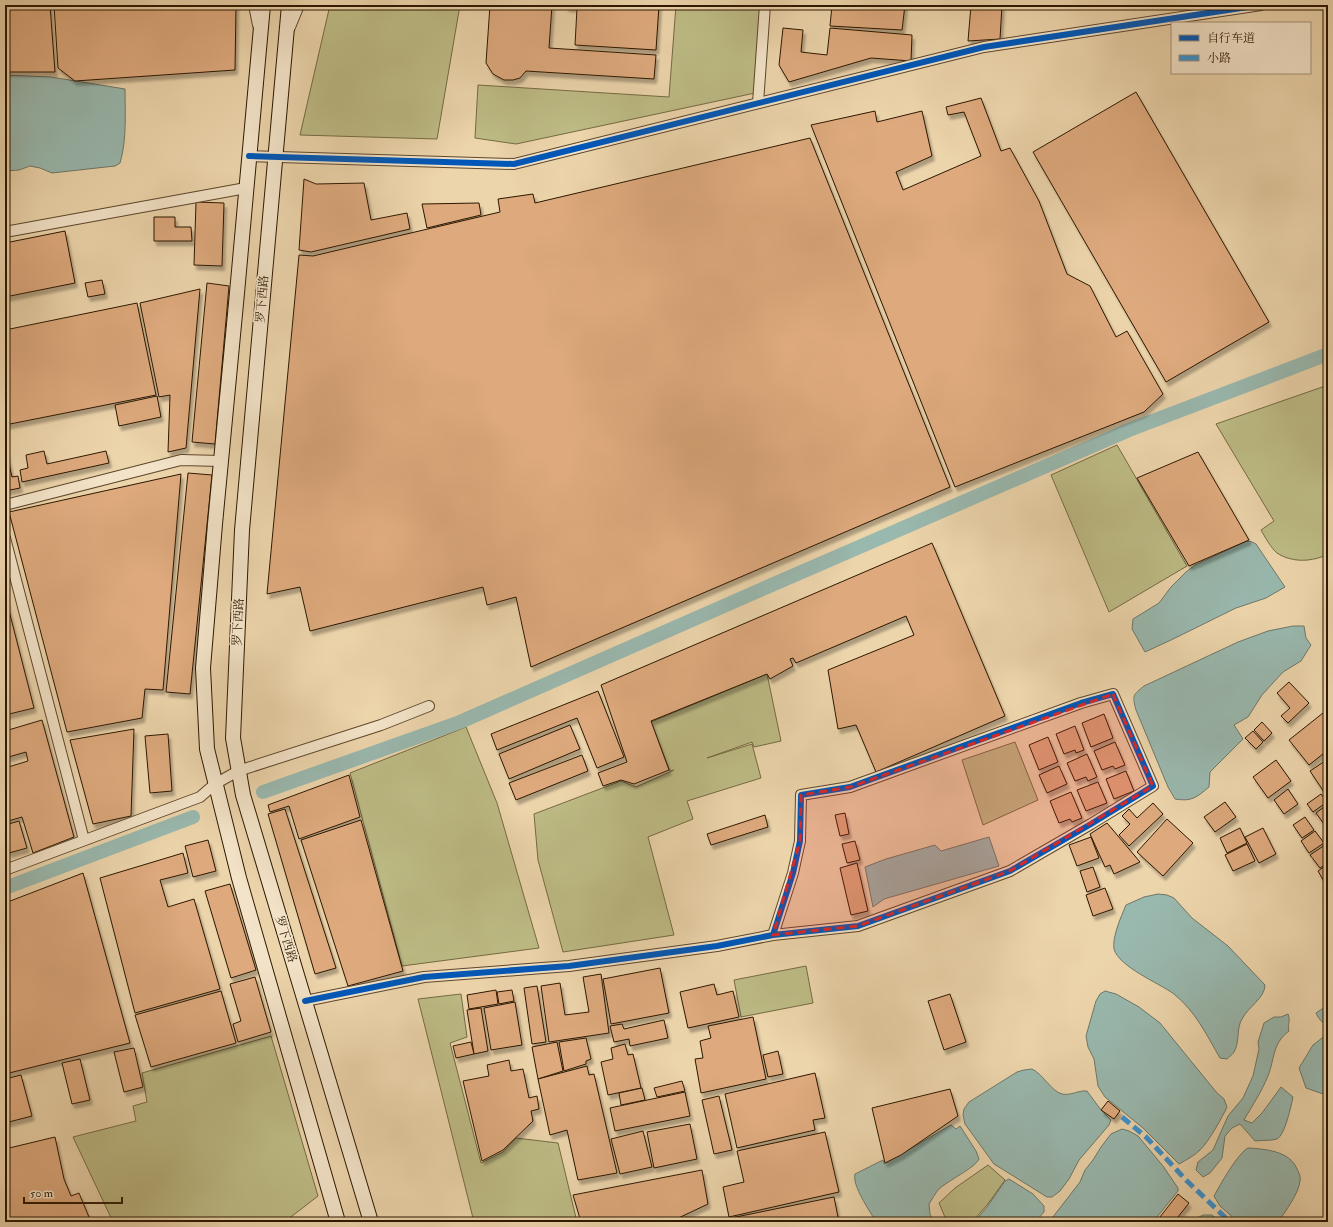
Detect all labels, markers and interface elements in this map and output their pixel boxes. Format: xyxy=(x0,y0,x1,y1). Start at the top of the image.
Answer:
legend xyxy=(1171,22,1311,74)
text: 自行车道 xyxy=(1207,31,1255,46)
text: 小路 xyxy=(1207,51,1231,66)
street label: 罗下西路 xyxy=(253,274,272,324)
street label: 罗下西路 xyxy=(230,598,247,646)
street label: 罗下西路 xyxy=(271,914,300,964)
scale bar xyxy=(24,1179,122,1205)
text: 50 m xyxy=(30,1186,54,1201)

